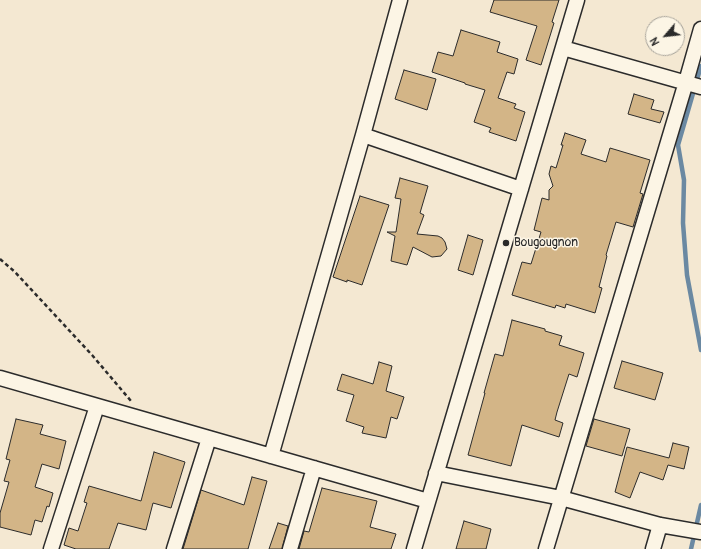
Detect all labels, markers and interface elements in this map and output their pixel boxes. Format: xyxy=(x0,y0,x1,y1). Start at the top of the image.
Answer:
north arrow xyxy=(645,16,685,56)
text: N xyxy=(647,35,662,48)
place label: Bougougnon xyxy=(514,236,578,250)
marker: Bougougnon xyxy=(501,238,511,248)

